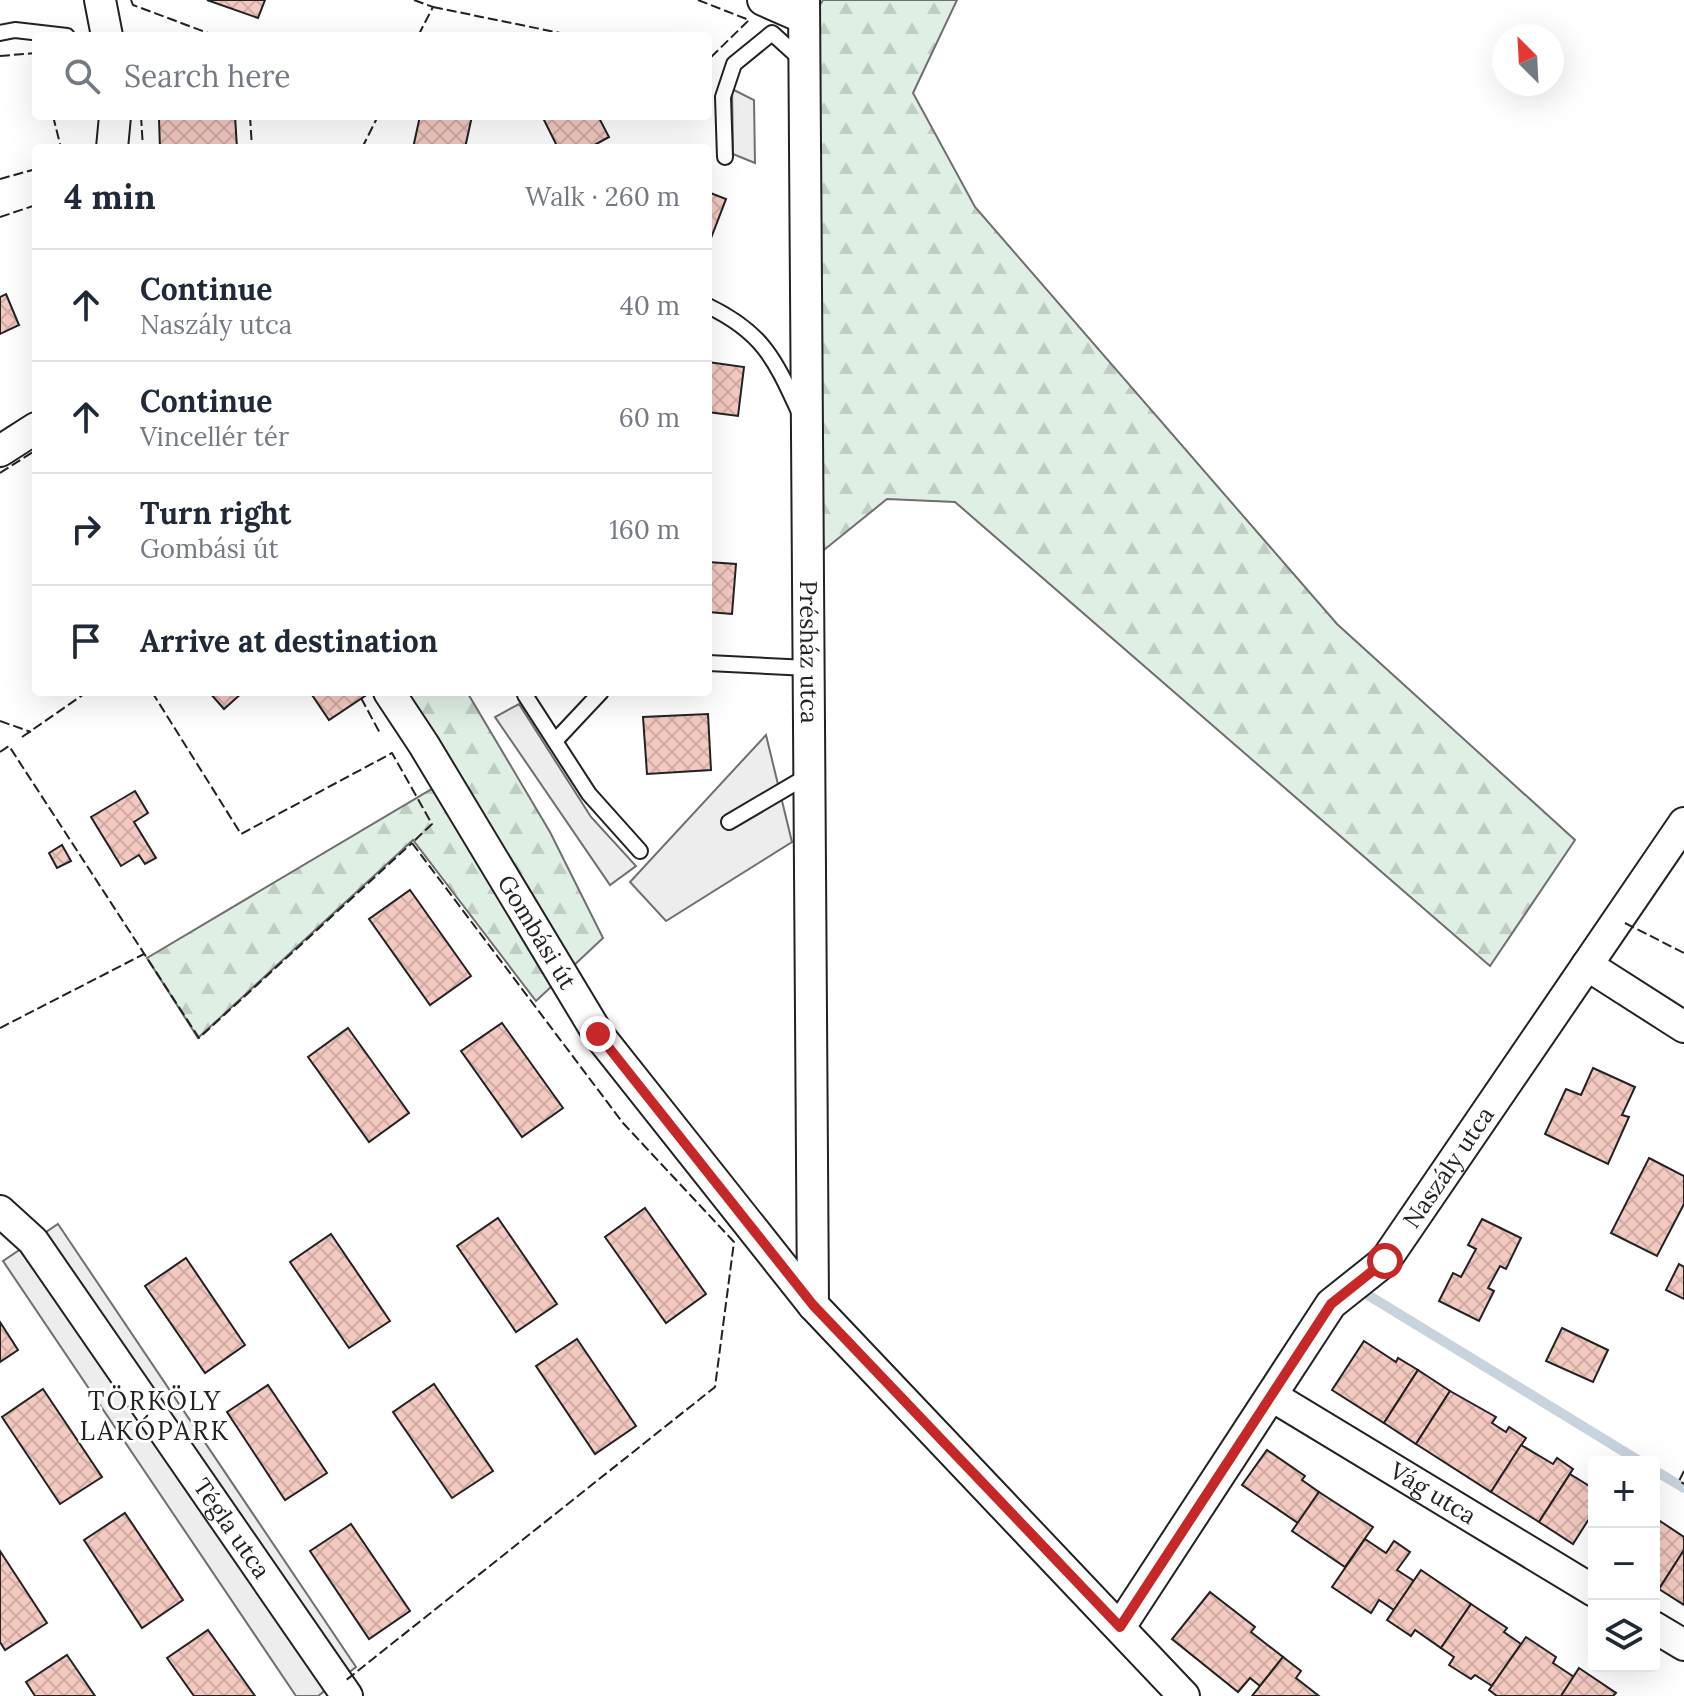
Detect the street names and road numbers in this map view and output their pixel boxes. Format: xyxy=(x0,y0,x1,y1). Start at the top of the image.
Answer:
street label: Présház utca xyxy=(793,580,825,724)
street label: Gombási út xyxy=(491,869,584,995)
street label: Naszály utca xyxy=(1396,1100,1501,1234)
street label: Vág utca xyxy=(1383,1454,1482,1531)
street label: Tégla utca xyxy=(186,1472,277,1584)

